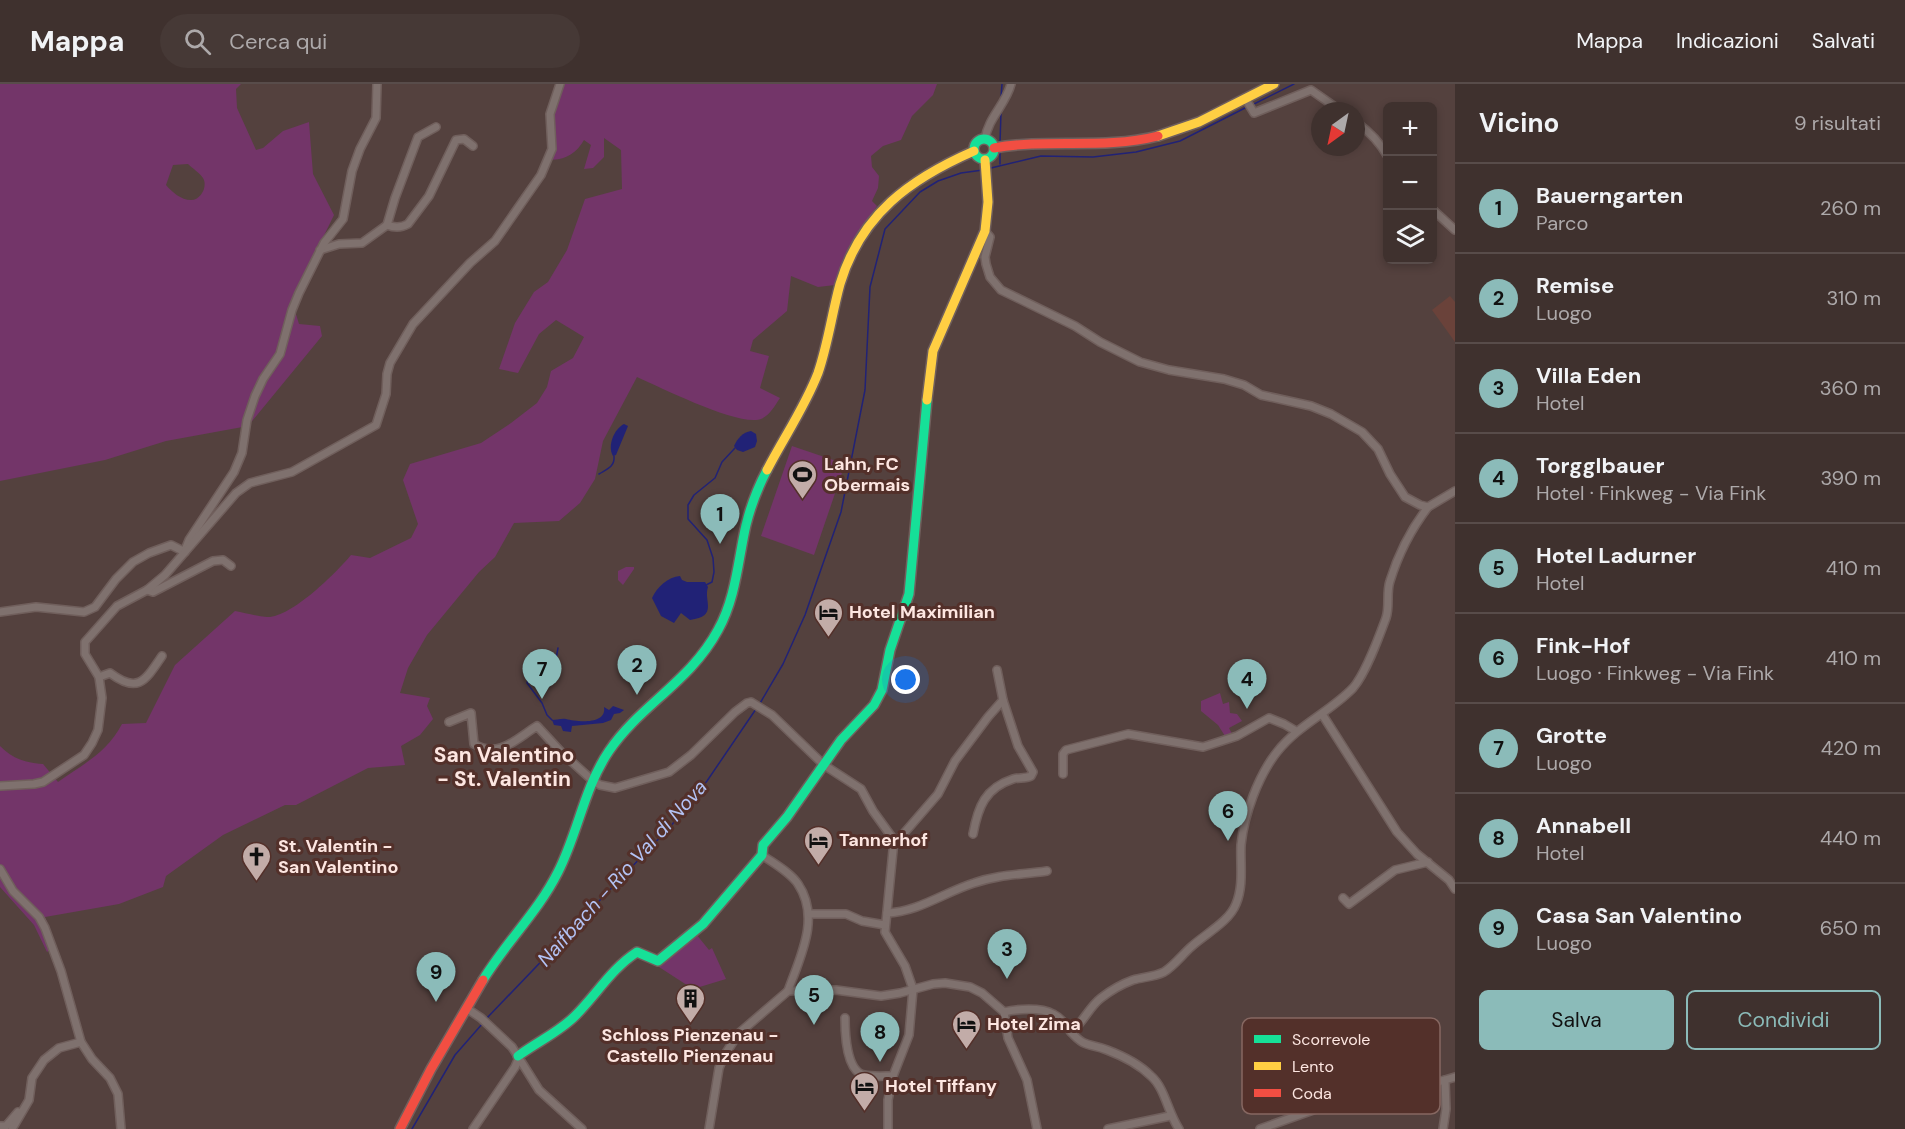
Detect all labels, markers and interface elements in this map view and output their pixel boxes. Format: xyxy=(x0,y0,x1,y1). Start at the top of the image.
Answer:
search box xyxy=(160,14,580,68)
text: Mappa xyxy=(30,23,124,60)
icon: search xyxy=(181,25,214,58)
text: Cerca qui xyxy=(229,27,327,56)
text: Mappa xyxy=(1576,27,1643,55)
text: Indicazioni xyxy=(1676,27,1779,55)
text: Salvati xyxy=(1812,27,1875,55)
north arrow xyxy=(1311,102,1365,156)
map controls xyxy=(1383,102,1437,264)
button: + xyxy=(1383,102,1437,156)
text: Vicino xyxy=(1479,106,1559,140)
text: 9 risultati xyxy=(1794,110,1881,136)
button: − xyxy=(1383,156,1437,210)
text: Bauerngarten xyxy=(1536,181,1683,210)
text: 1 xyxy=(1495,195,1502,221)
text: 260 m xyxy=(1820,195,1881,221)
button: layers xyxy=(1383,210,1437,264)
text: Parco xyxy=(1536,210,1588,236)
text: Remise xyxy=(1536,271,1614,300)
text: 2 xyxy=(1493,285,1504,311)
text: 310 m xyxy=(1826,285,1881,311)
text: Luogo xyxy=(1536,300,1592,326)
text: Villa Eden xyxy=(1536,361,1641,390)
text: 3 xyxy=(1492,375,1505,401)
text: 360 m xyxy=(1820,375,1881,401)
text: Hotel xyxy=(1536,390,1584,416)
text: Torgglbauer xyxy=(1536,451,1665,480)
place label: Lahn, FC Obermais xyxy=(824,452,910,497)
sports icon: Lahn, FC Obermais xyxy=(787,458,819,500)
text: 4 xyxy=(1492,465,1505,491)
text: 390 m xyxy=(1820,465,1881,491)
text: Hotel · Finkweg - Via Fink xyxy=(1536,480,1766,506)
pin: 1 xyxy=(700,494,740,544)
text: Hotel Ladurner xyxy=(1536,541,1696,570)
text: 5 xyxy=(1492,555,1505,581)
text: 410 m xyxy=(1826,555,1881,581)
text: Hotel xyxy=(1536,570,1584,596)
hotel icon: Hotel Maximilian xyxy=(812,596,844,638)
place label: Hotel Maximilian xyxy=(849,600,995,624)
text: Fink-Hof xyxy=(1536,631,1631,660)
text: 6 xyxy=(1492,645,1505,671)
text: 410 m xyxy=(1826,645,1881,671)
pin: 2 xyxy=(618,646,656,695)
pin: 7 xyxy=(522,650,562,699)
pin: 4 xyxy=(1228,660,1266,709)
text: Luogo · Finkweg - Via Fink xyxy=(1536,660,1774,686)
your location xyxy=(891,665,920,694)
text: Grotte xyxy=(1536,721,1607,750)
text: 7 xyxy=(1493,735,1504,761)
text: 420 m xyxy=(1821,735,1881,761)
district label: San Valentino - St. Valentin xyxy=(434,741,574,793)
text: Luogo xyxy=(1536,750,1592,776)
water label: Naifbach - Rio Val di Nova xyxy=(531,774,713,972)
pin: 6 xyxy=(1208,792,1248,841)
text: Annabell xyxy=(1536,811,1631,840)
hotel icon: Tannerhof xyxy=(802,824,834,866)
text: 8 xyxy=(1492,825,1505,851)
text: 440 m xyxy=(1820,825,1881,851)
place label: Tannerhof xyxy=(839,828,928,852)
place label: St. Valentin - San Valentino xyxy=(278,834,398,879)
church icon: St. Valentin - San Valentino xyxy=(241,840,273,882)
text: Hotel xyxy=(1536,840,1584,866)
text: Casa San Valentino xyxy=(1536,901,1742,930)
text: 9 xyxy=(1492,915,1505,941)
text: 650 m xyxy=(1820,915,1881,941)
pin: 3 xyxy=(988,930,1026,979)
text: Luogo xyxy=(1536,930,1592,956)
pin: 9 xyxy=(416,952,456,1002)
pin: 5 xyxy=(794,976,834,1025)
building icon: Schloss Pienzenau - Castello Pienzenau xyxy=(674,982,706,1024)
button: Salva xyxy=(1479,990,1674,1050)
button: Condividi xyxy=(1686,990,1881,1050)
hotel icon: Hotel Zima xyxy=(950,1008,982,1050)
pin: 8 xyxy=(860,1012,900,1062)
place label: Hotel Zima xyxy=(987,1012,1081,1036)
legend xyxy=(1242,1018,1440,1114)
place label: Schloss Pienzenau - Castello Pienzenau xyxy=(601,1023,779,1068)
text: Scorrevole xyxy=(1292,1029,1370,1050)
text: Lento xyxy=(1292,1056,1334,1077)
hotel icon: Hotel Tiffany xyxy=(848,1070,880,1112)
place label: Hotel Tiffany xyxy=(885,1074,997,1098)
text: Coda xyxy=(1292,1083,1332,1104)

